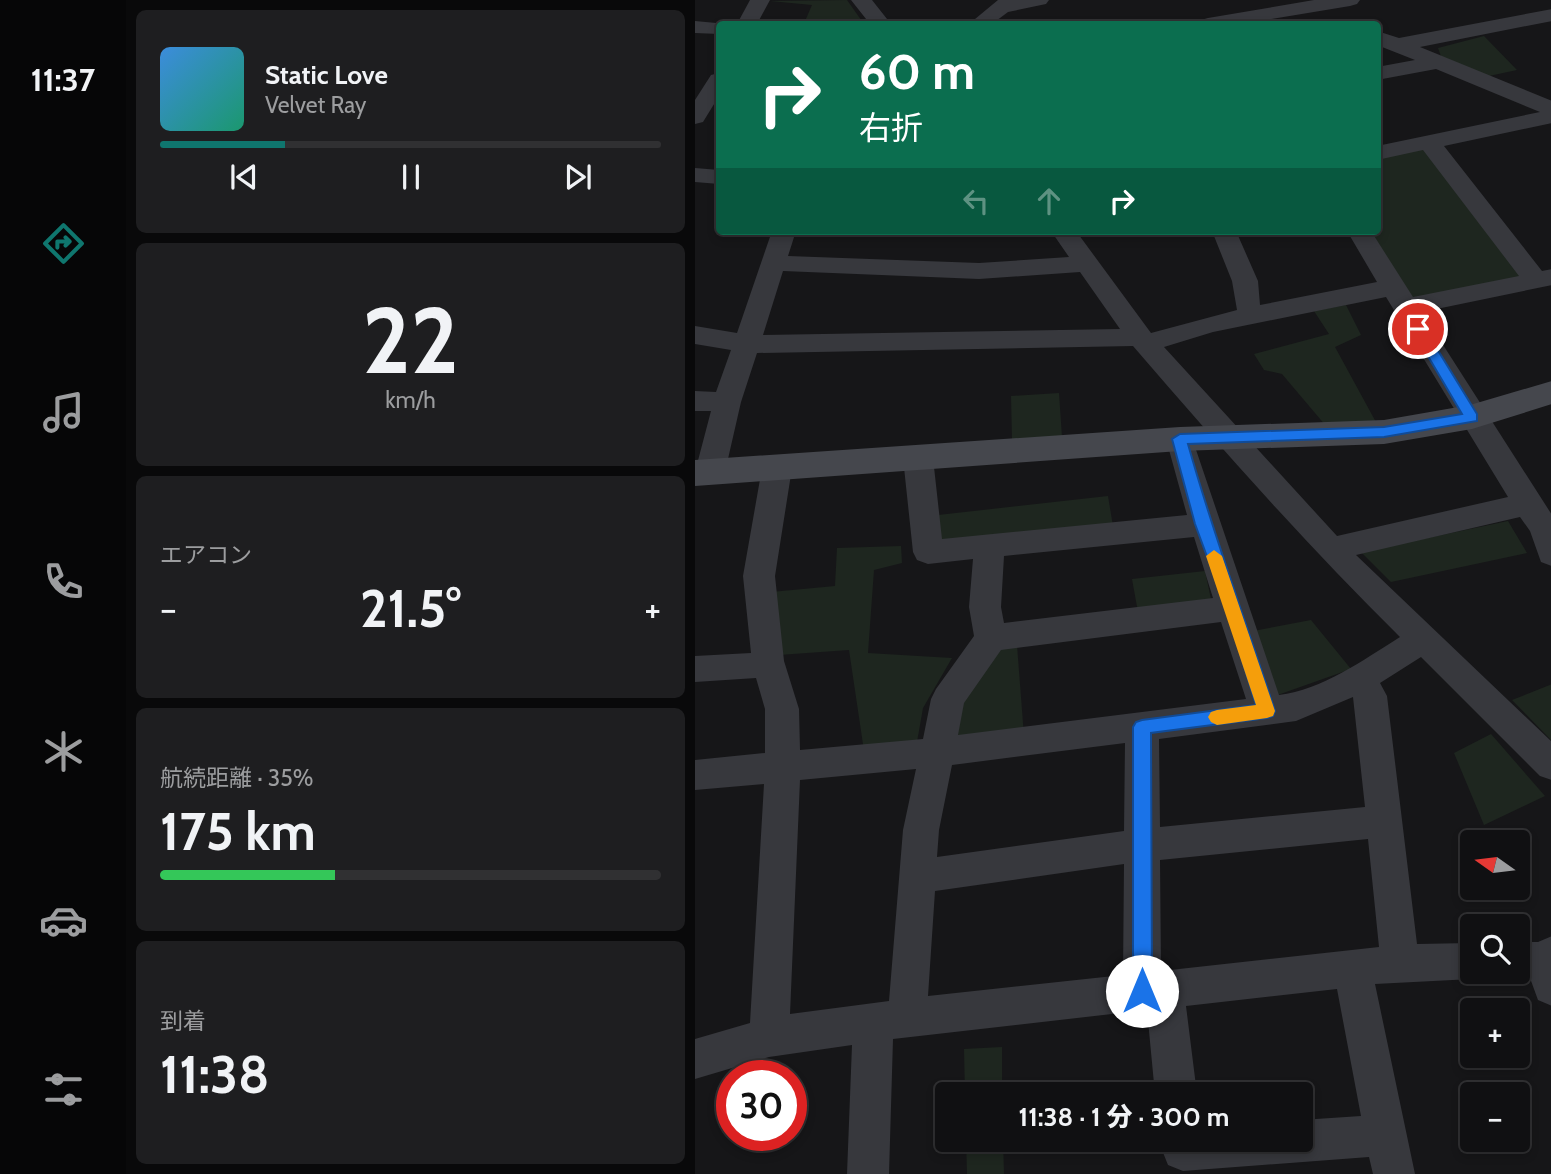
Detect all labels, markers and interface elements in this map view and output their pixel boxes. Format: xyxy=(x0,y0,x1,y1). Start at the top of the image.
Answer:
text: 60 m xyxy=(859,42,975,101)
icon: right xyxy=(744,49,835,140)
text: Static Love xyxy=(265,59,388,91)
text: 11:37 xyxy=(31,60,95,99)
text: Velvet Ray xyxy=(265,91,366,119)
text: 右折 xyxy=(859,108,923,147)
icon: previous xyxy=(225,158,263,196)
icon: pause xyxy=(392,158,430,196)
icon: next xyxy=(559,158,597,196)
icon: left xyxy=(957,182,995,220)
icon: ahead xyxy=(1030,182,1068,220)
icon: right xyxy=(1103,182,1141,220)
icon: directions xyxy=(39,219,88,268)
text: 22 xyxy=(362,285,459,396)
pin xyxy=(1388,299,1448,359)
icon: arrive xyxy=(1399,310,1437,348)
text: km/h xyxy=(385,386,436,414)
icon: music xyxy=(39,388,88,437)
text: エアコン xyxy=(160,541,252,569)
icon: phone xyxy=(39,557,88,606)
text: 21.5° xyxy=(360,577,461,640)
text: − xyxy=(160,585,177,632)
text: + xyxy=(644,585,661,632)
icon: climate xyxy=(39,727,88,776)
text: 航続距離 · 35% xyxy=(160,764,313,792)
text: 175 km xyxy=(160,800,316,863)
north arrow xyxy=(1460,830,1530,900)
map controls xyxy=(1460,830,1530,1152)
icon: car xyxy=(39,896,88,945)
button: search xyxy=(1460,914,1530,984)
position arrow xyxy=(1105,954,1179,1028)
button: + xyxy=(1460,998,1530,1068)
text: 到着 xyxy=(160,1007,206,1035)
text: 11:38 xyxy=(160,1043,269,1106)
speed limit sign: 30 xyxy=(716,1060,807,1151)
icon: filters xyxy=(39,1065,88,1114)
button: − xyxy=(1460,1082,1530,1152)
text: 11:38 · 1 分 · 300 m xyxy=(1019,1101,1229,1133)

